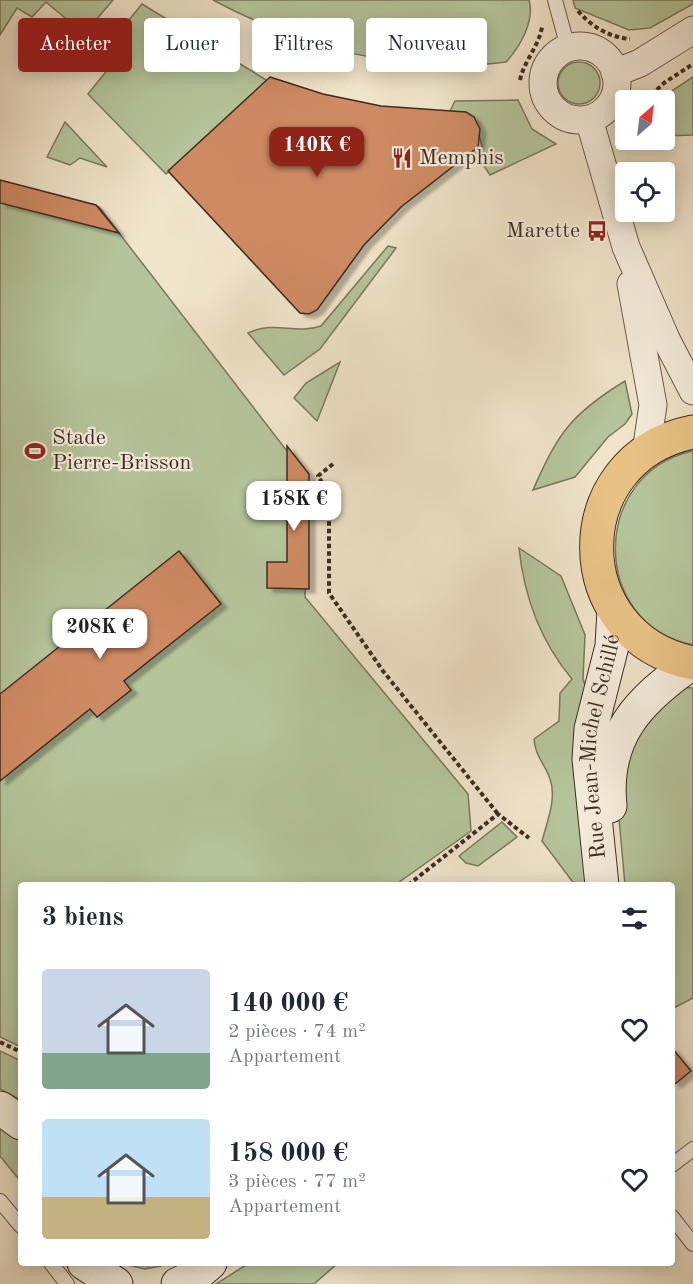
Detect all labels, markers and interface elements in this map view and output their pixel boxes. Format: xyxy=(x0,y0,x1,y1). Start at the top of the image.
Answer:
chip: Acheter xyxy=(18,18,132,72)
chip: Louer xyxy=(144,18,240,72)
chip: Filtres xyxy=(252,18,354,72)
chip: Nouveau xyxy=(366,18,487,72)
north arrow xyxy=(615,90,675,150)
map controls xyxy=(615,90,675,222)
pin: 140K € xyxy=(268,127,366,178)
text: 140K € xyxy=(283,136,351,156)
restaurant icon: Memphis xyxy=(390,146,414,170)
place label: Memphis xyxy=(419,147,504,169)
button: locate xyxy=(615,162,675,222)
bus stop icon: Marette xyxy=(585,219,609,243)
place label: Marette xyxy=(506,220,580,242)
place label: Stade Pierre-Brisson xyxy=(52,427,191,474)
sports icon: Stade Pierre-Brisson xyxy=(23,439,47,463)
pin: 158K € xyxy=(245,481,343,532)
text: 158K € xyxy=(260,490,328,510)
pin: 208K € xyxy=(51,609,149,660)
text: 208K € xyxy=(66,618,134,638)
street label: Rue Jean-Michel Schillé xyxy=(578,634,624,860)
icon: filters xyxy=(618,902,651,935)
text: 3 biens xyxy=(42,905,124,931)
text: 140 000 € xyxy=(228,991,348,1017)
icon: home xyxy=(90,993,162,1065)
icon: heart xyxy=(618,1013,651,1046)
text: 2 pièces · 74 m² xyxy=(228,1022,366,1042)
text: Appartement xyxy=(228,1047,341,1067)
text: 158 000 € xyxy=(228,1141,348,1167)
icon: home xyxy=(90,1143,162,1215)
icon: heart xyxy=(618,1163,651,1196)
text: 3 pièces · 77 m² xyxy=(228,1172,366,1192)
text: Appartement xyxy=(228,1197,341,1217)

